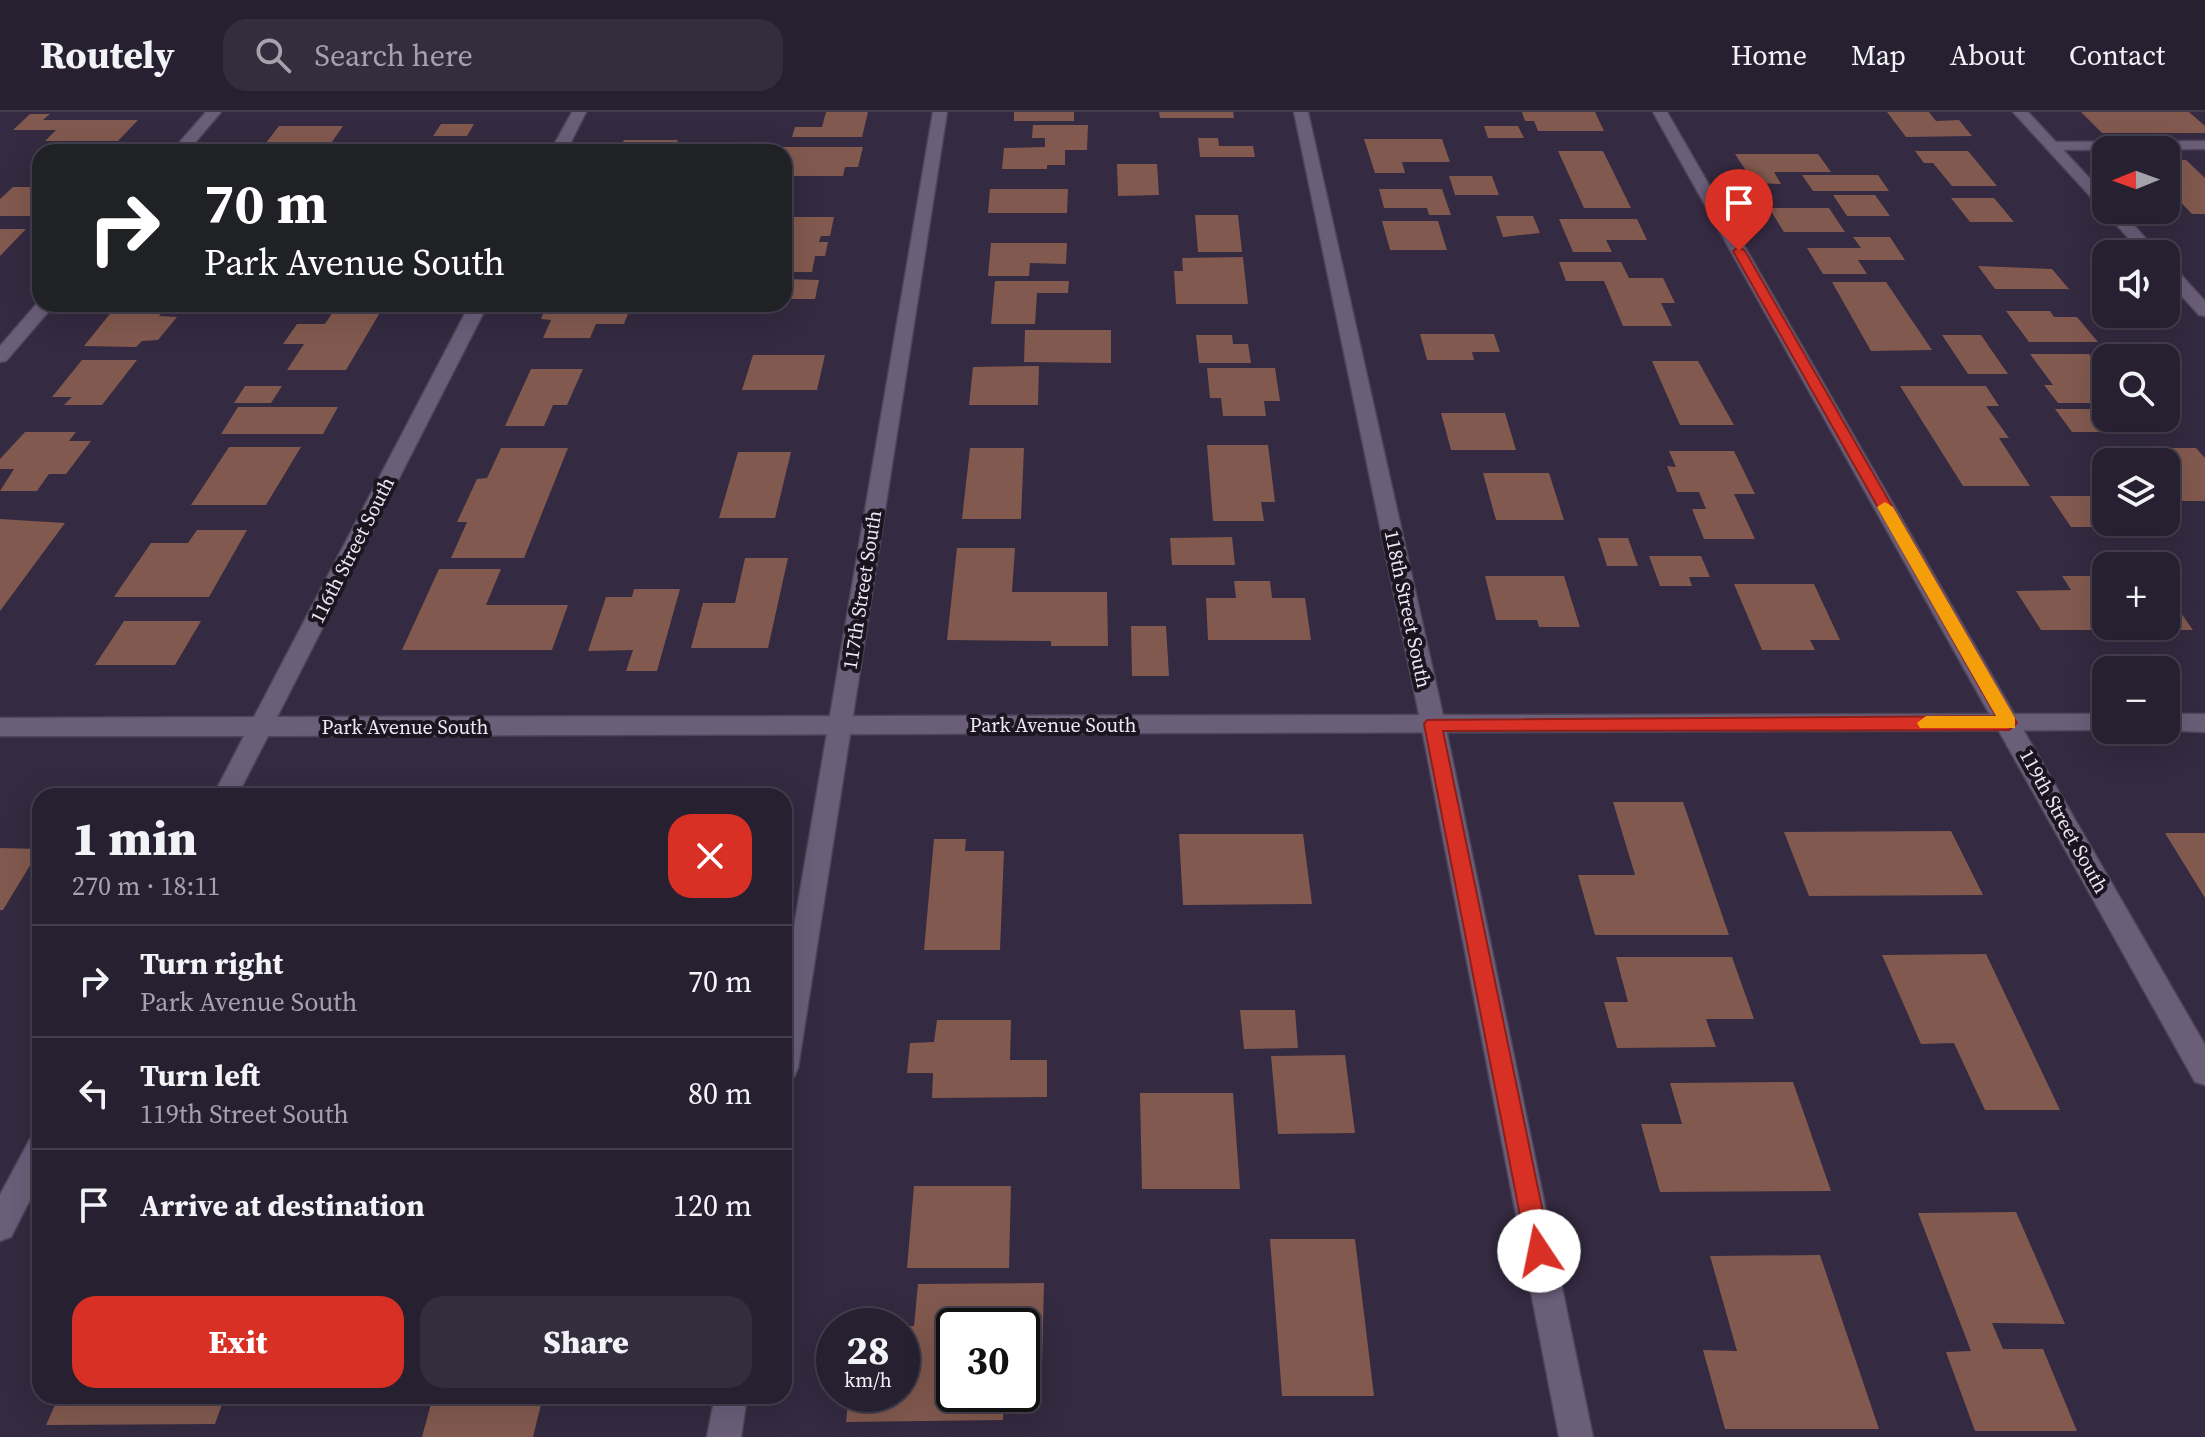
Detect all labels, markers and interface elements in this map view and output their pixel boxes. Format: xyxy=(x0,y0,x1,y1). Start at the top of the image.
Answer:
search box xyxy=(223,19,783,91)
text: Routely xyxy=(40,29,175,81)
icon: search xyxy=(251,33,295,77)
text: Search here xyxy=(315,35,473,76)
text: Home xyxy=(1731,36,1807,74)
text: Map xyxy=(1851,36,1906,74)
text: About xyxy=(1950,36,2025,74)
text: Contact xyxy=(2069,36,2165,74)
north arrow xyxy=(2092,136,2180,224)
map controls xyxy=(2092,136,2180,744)
text: 70 m xyxy=(204,165,327,242)
pin xyxy=(1705,169,1773,251)
icon: right xyxy=(72,176,176,280)
icon: arrive xyxy=(1717,181,1761,225)
text: Park Avenue South xyxy=(204,238,505,287)
button: sound xyxy=(2092,240,2180,328)
button: search xyxy=(2092,344,2180,432)
button: layers xyxy=(2092,448,2180,536)
street label: 116th Street South xyxy=(303,472,401,628)
street label: 117th Street South xyxy=(836,508,888,672)
street label: 118th Street South xyxy=(1378,527,1438,691)
button: + xyxy=(2092,552,2180,640)
button: − xyxy=(2092,656,2180,744)
street label: Park Avenue South xyxy=(969,711,1137,739)
street label: Park Avenue South xyxy=(321,713,489,741)
street label: 119th Street South xyxy=(2013,744,2115,898)
text: 1 min xyxy=(72,805,197,871)
button: close xyxy=(668,814,752,898)
text: 270 m · 18:11 xyxy=(72,868,220,904)
text: Turn right xyxy=(140,943,283,984)
icon: right xyxy=(72,959,116,1003)
text: 70 m xyxy=(688,961,752,1002)
text: Park Avenue South xyxy=(140,984,357,1020)
text: Turn left xyxy=(140,1055,260,1096)
icon: left xyxy=(72,1071,116,1115)
text: 80 m xyxy=(688,1073,752,1114)
text: 119th Street South xyxy=(140,1096,349,1132)
icon: arrive xyxy=(72,1183,116,1227)
text: Arrive at destination xyxy=(140,1185,425,1226)
text: 120 m xyxy=(673,1185,752,1226)
position arrow xyxy=(1497,1209,1581,1293)
button: Exit xyxy=(72,1296,404,1388)
button: Share xyxy=(420,1296,752,1388)
speed limit sign: 30 xyxy=(936,1308,1040,1412)
text: 28 xyxy=(846,1323,890,1377)
text: km/h xyxy=(844,1366,892,1394)

